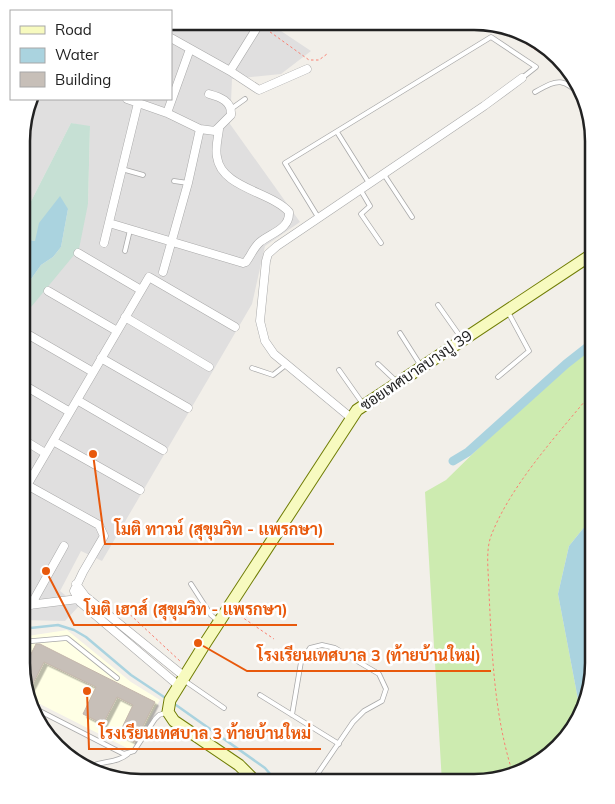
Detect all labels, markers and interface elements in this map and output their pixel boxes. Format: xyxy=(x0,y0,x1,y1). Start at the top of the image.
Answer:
legend xyxy=(10,10,172,100)
text: Road xyxy=(55,20,92,39)
text: Water xyxy=(55,45,99,64)
text: Building xyxy=(55,70,111,89)
street label: ซอยเทศบาลบางปู 39 xyxy=(356,325,476,415)
callout: โมติ ทาวน์ (สุขุมวิท - เเพรกษา) xyxy=(105,513,334,544)
text: โมติ ทาวน์ (สุขุมวิท - เเพรกษา) xyxy=(113,518,324,541)
callout: โมติ เฮาส์ (สุขุมวิท - เเพรกษา) xyxy=(74,594,297,625)
text: โมติ เฮาส์ (สุขุมวิท - เเพรกษา) xyxy=(83,598,288,621)
callout: โรงเรียนเทศบาล 3 (ท้ายบ้านใหม่) xyxy=(247,640,491,671)
text: โรงเรียนเทศบาล 3 (ท้ายบ้านใหม่) xyxy=(256,644,481,665)
callout: โรงเรียนเทศบาล 3 ท้ายบ้านใหม่ xyxy=(89,718,321,749)
text: โรงเรียนเทศบาล 3 ท้ายบ้านใหม่ xyxy=(98,722,311,743)

